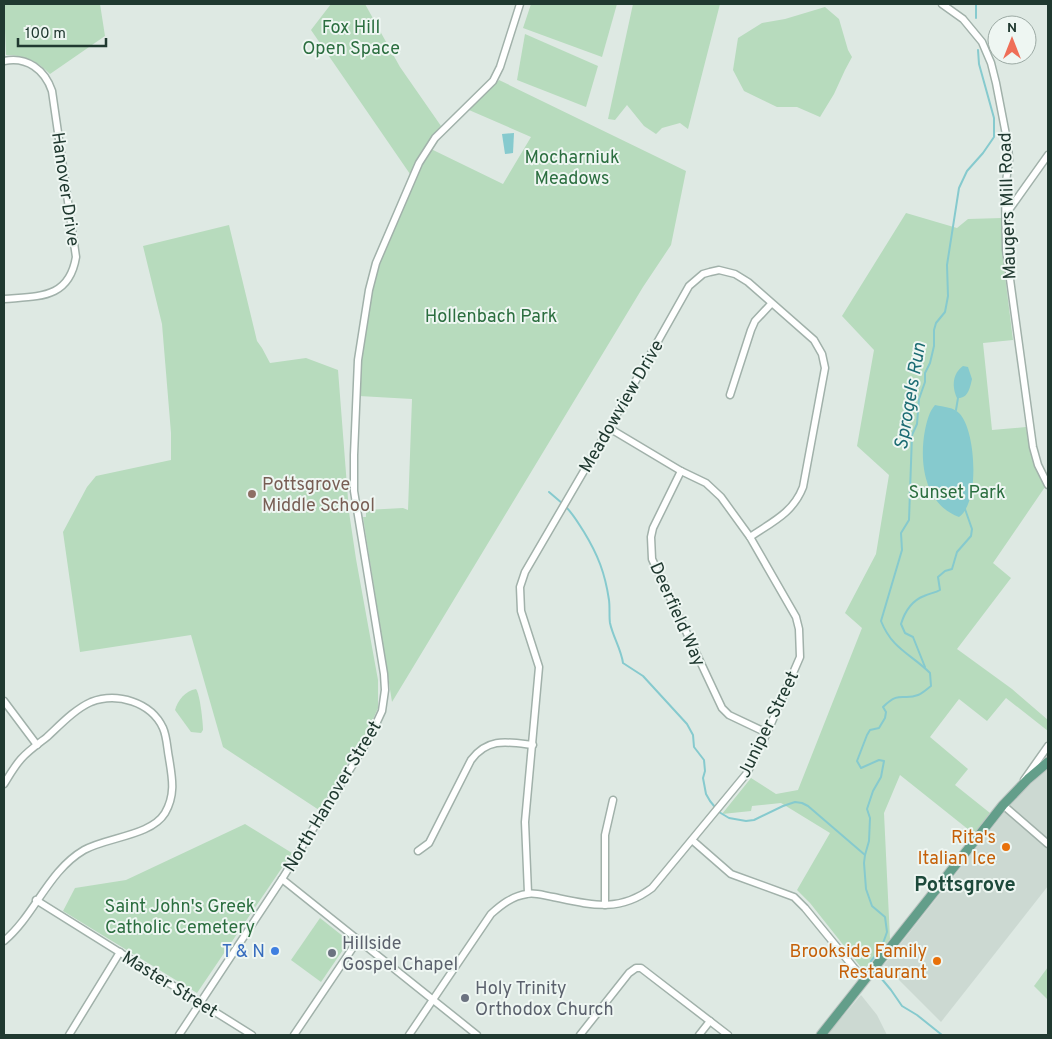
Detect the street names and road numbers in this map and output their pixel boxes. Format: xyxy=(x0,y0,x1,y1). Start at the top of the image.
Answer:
street label: Hanover Drive xyxy=(45,131,84,248)
street label: Maugers Mill Road xyxy=(994,132,1023,280)
street label: Meadowview Drive xyxy=(575,336,670,477)
street label: Deerfield Way xyxy=(643,559,710,670)
street label: Juniper Street xyxy=(734,668,805,782)
street label: North Hanover Street xyxy=(279,717,388,877)
street label: Master Street xyxy=(117,947,221,1024)

